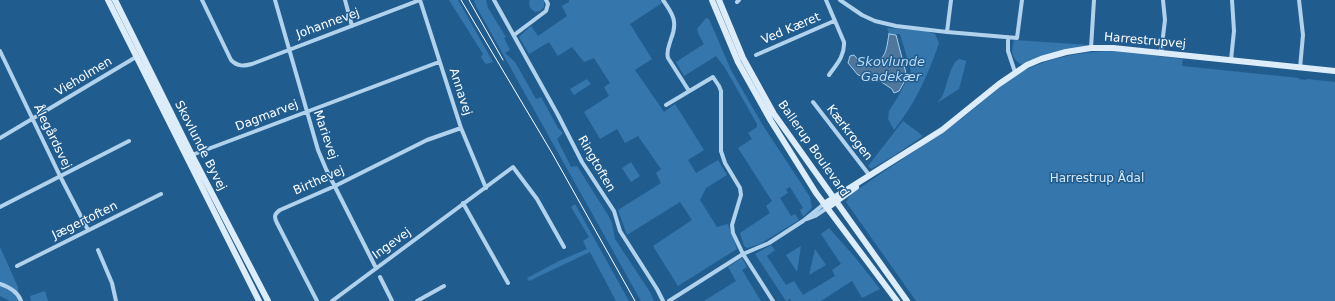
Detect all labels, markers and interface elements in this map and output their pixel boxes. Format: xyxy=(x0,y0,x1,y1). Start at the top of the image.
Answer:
street label: Johannevej xyxy=(294,6,362,42)
street label: Ved Kæret xyxy=(759,10,823,48)
street label: Harrestrupvej xyxy=(1103,30,1187,52)
street label: Vieholmen xyxy=(53,54,115,100)
water label: Skovlunde Gadekær xyxy=(857,55,925,86)
street label: Annavej xyxy=(446,67,474,117)
street label: Dagmarvej xyxy=(234,97,300,135)
street label: Ballerup Boulevard xyxy=(774,98,852,200)
street label: Skovlunde Byvej xyxy=(171,99,229,193)
street label: Ålegårdsvej xyxy=(30,102,74,172)
street label: Kærkrogen xyxy=(823,103,875,163)
street label: Marievej xyxy=(310,108,340,162)
street label: Ringtoften xyxy=(574,133,618,195)
street label: Birthevej xyxy=(291,163,347,199)
park label: Harrestrup Ådal xyxy=(1050,172,1144,186)
street label: Jægertoften xyxy=(50,199,120,243)
street label: Ingevej xyxy=(370,225,414,263)

